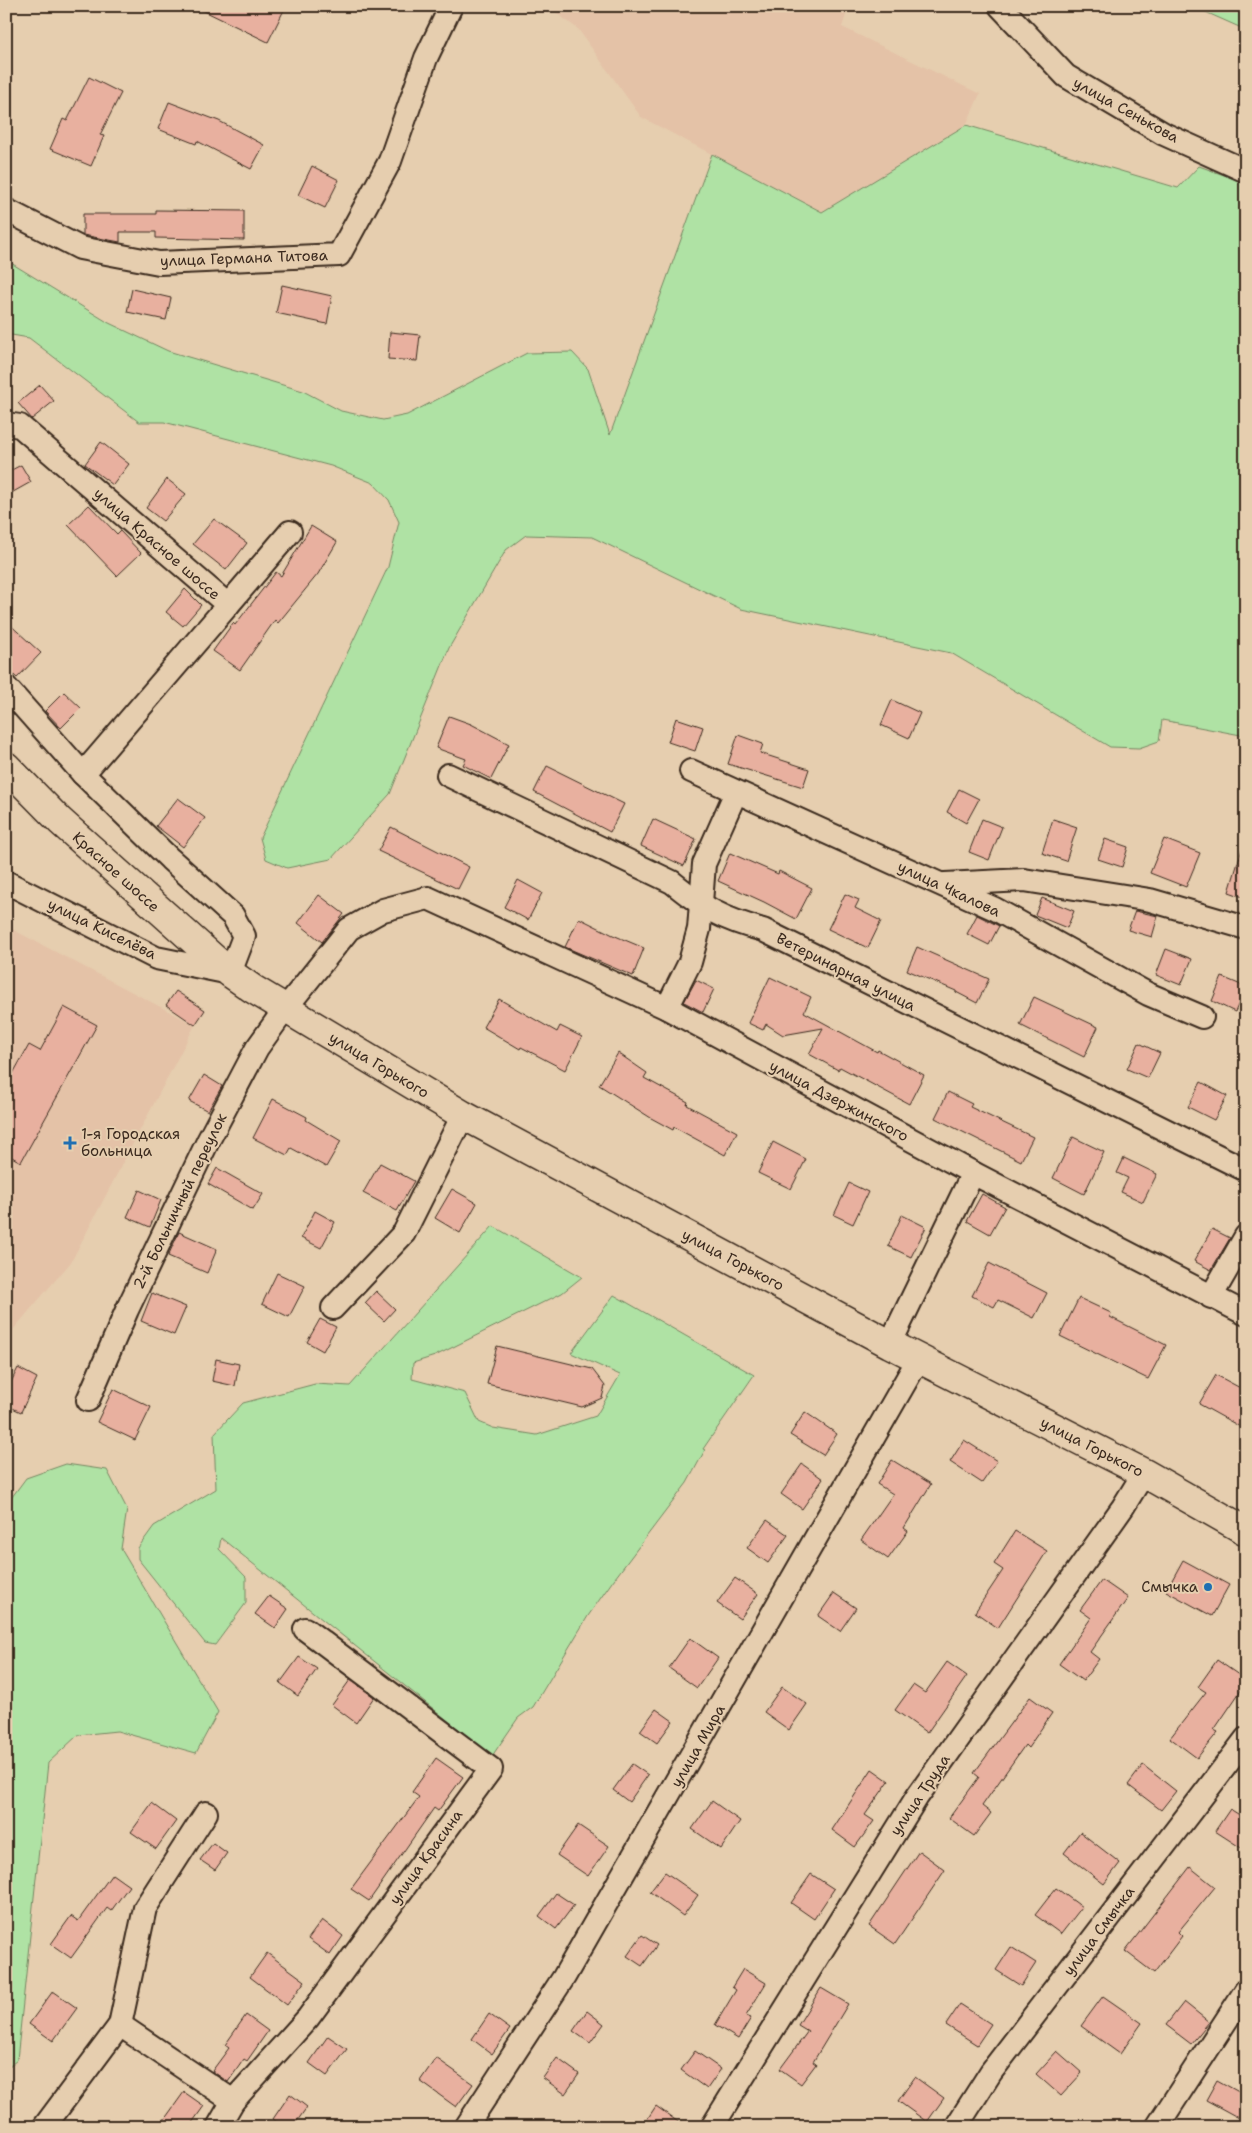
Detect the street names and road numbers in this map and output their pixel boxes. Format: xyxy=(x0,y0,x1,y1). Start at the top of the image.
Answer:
street label: улица Сенькова xyxy=(1069,73,1183,148)
street label: улица Германа Титова xyxy=(160,245,329,271)
street label: улица Красное шоссе xyxy=(90,484,224,604)
street label: Красное шоссе xyxy=(68,827,164,917)
street label: улица Чкалова xyxy=(894,856,1004,922)
street label: улица Киселёва xyxy=(44,894,160,964)
street label: Ветеринарная улица xyxy=(773,928,920,1016)
street label: улица Горького xyxy=(325,1027,433,1103)
street label: улица Дзержинского xyxy=(766,1056,912,1146)
street label: 2-й Больничный переулок xyxy=(129,1110,231,1292)
street label: улица Горького xyxy=(678,1225,788,1295)
street label: улица Горького xyxy=(1037,1412,1147,1482)
street label: улица Мира xyxy=(666,1700,730,1791)
street label: улица Труда xyxy=(885,1750,955,1840)
street label: улица Красина xyxy=(385,1805,468,1908)
street label: улица Смычка xyxy=(1059,1882,1140,1980)

